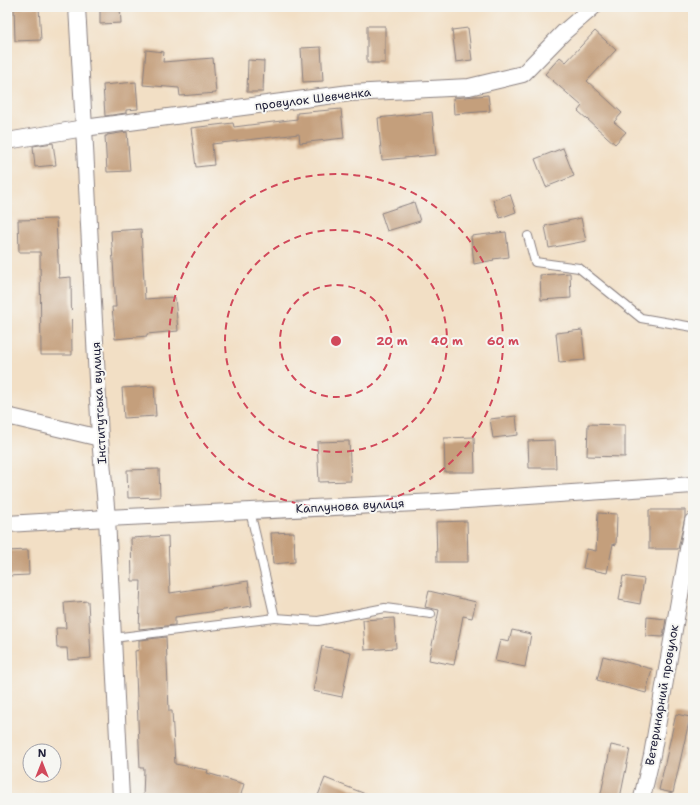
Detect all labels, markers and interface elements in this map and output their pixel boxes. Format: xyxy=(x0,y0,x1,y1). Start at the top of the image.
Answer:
street label: провулок Шевченка xyxy=(254,84,373,114)
text: 20 m xyxy=(376,333,408,349)
text: 40 m xyxy=(431,333,463,349)
text: 60 m xyxy=(487,333,519,349)
centre of rings xyxy=(329,334,343,348)
street label: Інститутська вулиця xyxy=(88,342,110,464)
street label: Каплунова вулиця xyxy=(295,495,405,517)
street label: Ветеринарний провулок xyxy=(642,623,682,767)
north arrow xyxy=(22,743,62,783)
text: N xyxy=(38,746,47,761)

